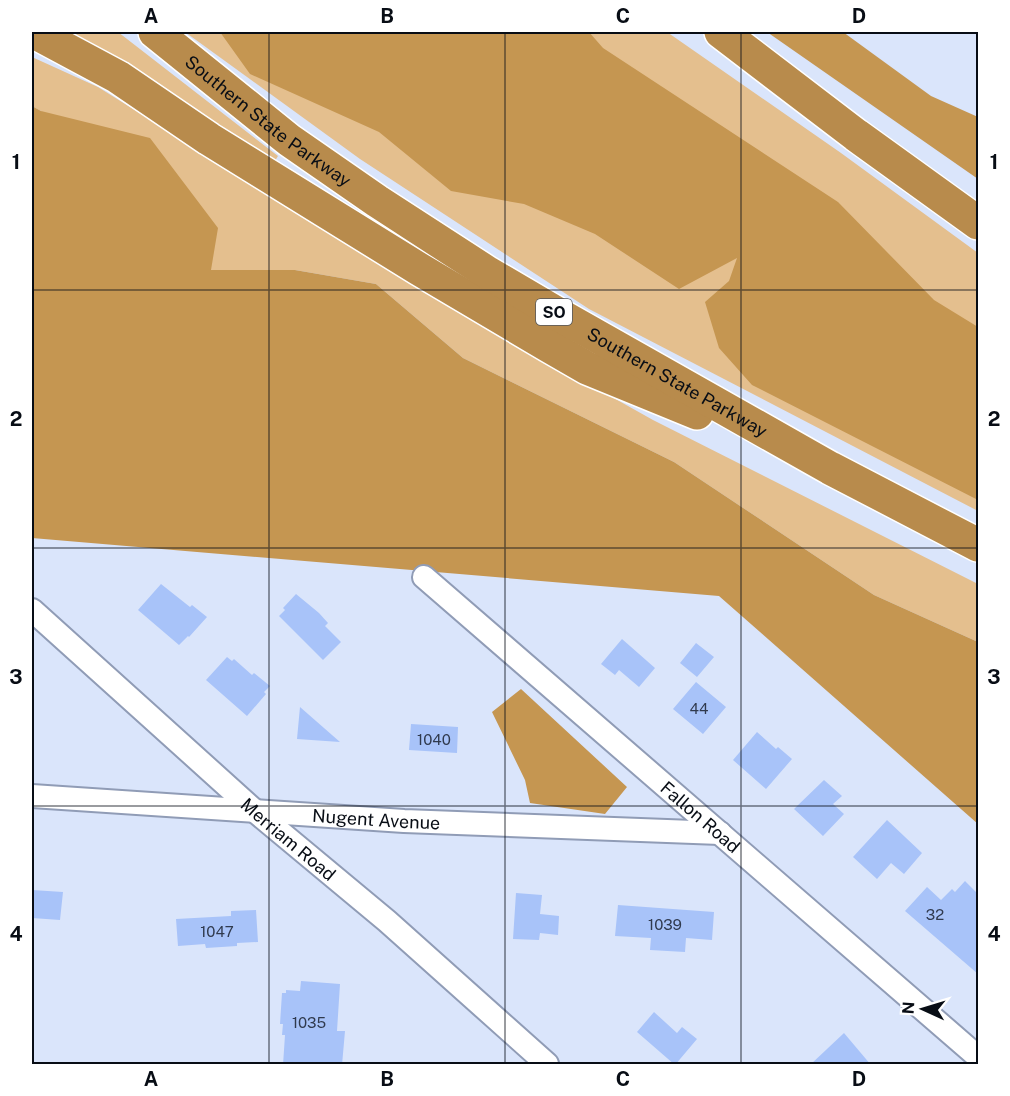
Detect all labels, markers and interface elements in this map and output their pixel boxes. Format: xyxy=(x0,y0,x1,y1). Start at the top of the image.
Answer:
text: A xyxy=(144,4,158,28)
text: B xyxy=(380,4,394,28)
text: C xyxy=(616,4,630,28)
text: D xyxy=(852,4,866,28)
street label: Southern State Parkway xyxy=(181,50,356,191)
text: 1 xyxy=(12,150,20,174)
text: 1 xyxy=(990,150,998,174)
road number: SO xyxy=(536,299,572,325)
street label: Southern State Parkway xyxy=(584,323,772,441)
text: 2 xyxy=(10,407,22,431)
text: 2 xyxy=(988,407,1000,431)
text: 3 xyxy=(9,665,23,689)
text: 3 xyxy=(987,665,1001,689)
house number: 44 xyxy=(690,700,708,717)
house number: 1040 xyxy=(417,731,451,748)
street label: Fallon Road xyxy=(657,777,745,857)
street label: Merriam Road xyxy=(237,793,340,885)
street label: Nugent Avenue xyxy=(311,804,441,833)
house number: 32 xyxy=(926,906,944,923)
house number: 1039 xyxy=(648,916,682,933)
text: 4 xyxy=(9,922,23,946)
text: 4 xyxy=(987,922,1001,946)
house number: 1047 xyxy=(200,923,234,940)
north arrow xyxy=(893,979,953,1039)
text: N xyxy=(899,1001,918,1015)
house number: 1035 xyxy=(292,1014,326,1031)
text: A xyxy=(144,1067,158,1091)
text: B xyxy=(380,1067,394,1091)
text: C xyxy=(616,1067,630,1091)
text: D xyxy=(852,1067,866,1091)

